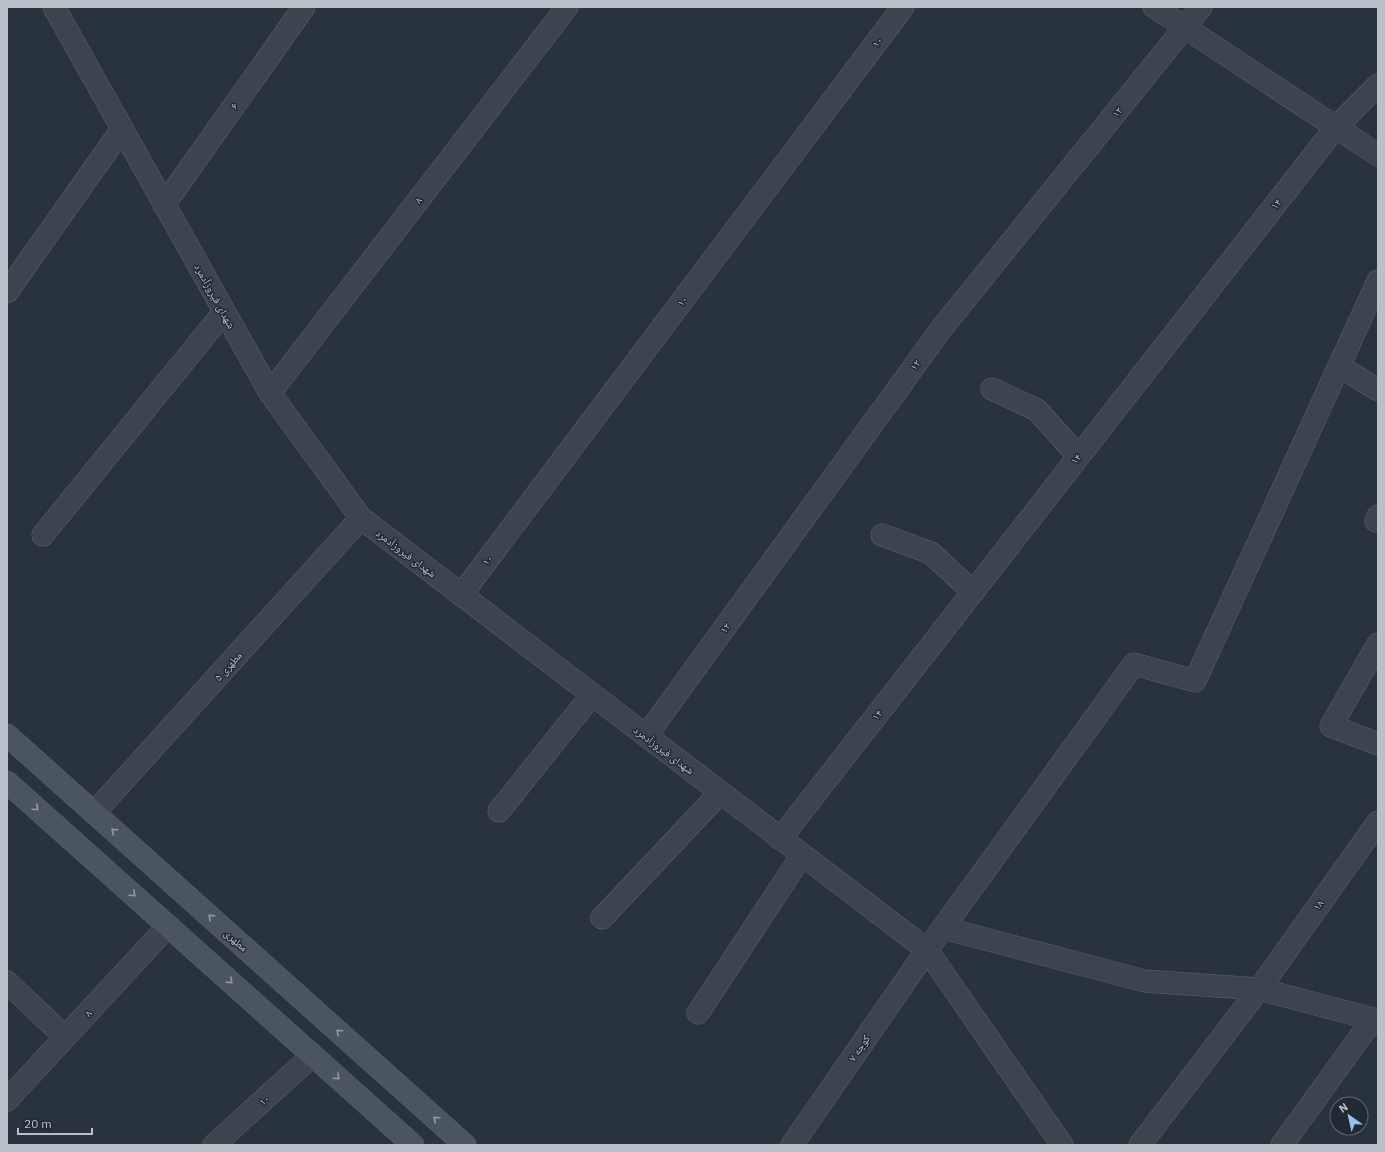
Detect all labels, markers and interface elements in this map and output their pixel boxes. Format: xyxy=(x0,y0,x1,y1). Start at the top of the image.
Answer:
street label: ۱۰ xyxy=(868,34,886,50)
street label: ۶ xyxy=(227,100,241,112)
street label: ۱۲ xyxy=(1108,104,1126,120)
street label: ۸ xyxy=(411,194,425,206)
street label: ۱۴ xyxy=(1267,196,1285,212)
street label: شهدای فیروزآدمرد xyxy=(191,261,239,331)
street label: ۱۰ xyxy=(673,293,691,309)
street label: ۱۲ xyxy=(906,357,924,373)
street label: ۱۴ xyxy=(1067,451,1085,467)
street label: شهدای فیروزآدمرد xyxy=(373,526,439,580)
street label: ۱۰ xyxy=(478,552,496,568)
street label: ۱۲ xyxy=(716,620,734,636)
street label: مطهری ۵ xyxy=(211,648,245,684)
street label: ۱۴ xyxy=(868,707,886,723)
street label: شهدای فیروزآدمرد xyxy=(631,723,697,777)
one-way arrow xyxy=(31,803,39,810)
one-way arrow xyxy=(111,828,119,835)
one-way arrow xyxy=(128,890,136,897)
street label: ۱۸ xyxy=(1309,897,1327,913)
one-way arrow xyxy=(208,915,215,922)
street label: مطهری xyxy=(221,926,251,954)
one-way arrow xyxy=(225,976,233,984)
street label: ۸ xyxy=(81,1006,95,1020)
one-way arrow xyxy=(336,1030,344,1037)
street label: کوچه ۷ xyxy=(845,1032,873,1064)
one-way arrow xyxy=(332,1072,340,1080)
street label: ۱۰ xyxy=(256,1091,272,1109)
north arrow xyxy=(1329,1096,1369,1136)
text: N xyxy=(1336,1100,1351,1116)
scale bar xyxy=(18,1110,92,1136)
text: 20 m xyxy=(24,1116,52,1131)
one-way arrow xyxy=(433,1117,440,1124)

